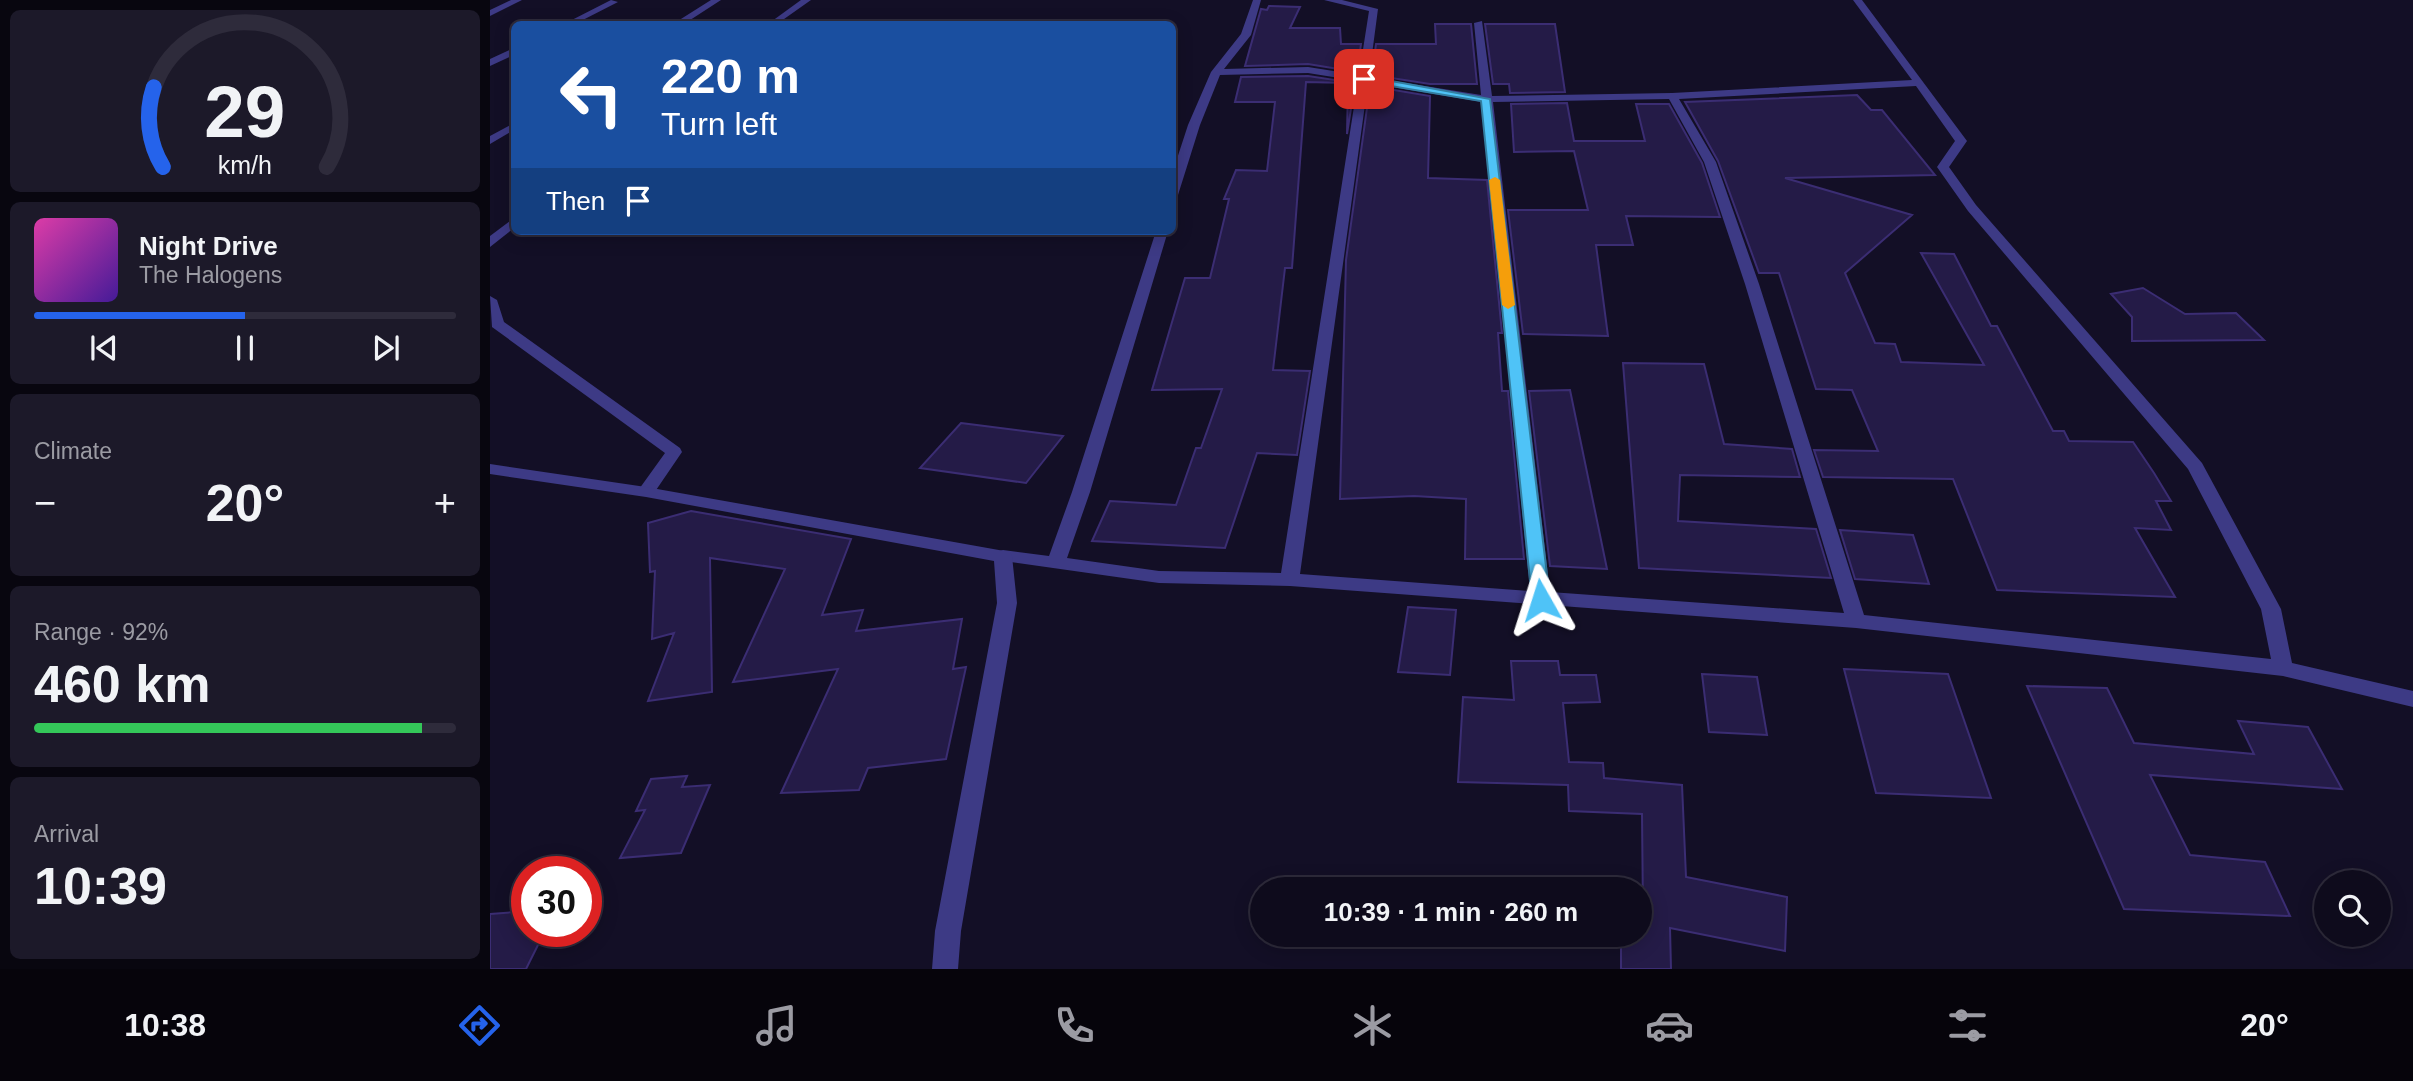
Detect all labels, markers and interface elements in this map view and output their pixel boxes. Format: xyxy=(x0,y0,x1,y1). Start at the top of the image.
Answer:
icon: left xyxy=(546,49,637,140)
text: 220 m xyxy=(661,49,800,103)
pin xyxy=(1334,49,1394,109)
icon: arrive xyxy=(1345,60,1383,98)
text: 29 xyxy=(205,71,285,152)
text: Turn left xyxy=(661,106,777,142)
text: km/h xyxy=(218,151,272,179)
icon: arrive xyxy=(619,182,657,220)
text: Then xyxy=(546,186,605,216)
text: Night Drive xyxy=(139,231,278,261)
text: The Halogens xyxy=(139,262,282,288)
icon: previous xyxy=(85,329,123,367)
icon: pause xyxy=(226,329,264,367)
icon: next xyxy=(367,329,405,367)
text: Climate xyxy=(34,438,112,464)
text: 20° xyxy=(206,474,284,532)
text: − xyxy=(34,482,56,524)
text: + xyxy=(434,482,456,524)
position arrow xyxy=(1504,563,1578,637)
text: Range · 92% xyxy=(34,619,168,645)
text: 460 km xyxy=(34,655,210,713)
text: Arrival xyxy=(34,821,99,847)
speed limit sign: 30 xyxy=(511,856,602,947)
text: 10:39 xyxy=(34,857,167,915)
map controls xyxy=(2314,870,2391,947)
button: search xyxy=(2314,870,2391,947)
text: 10:39 · 1 min · 260 m xyxy=(1324,897,1578,927)
icon: directions xyxy=(455,1001,504,1050)
icon: music xyxy=(752,1001,801,1050)
icon: phone xyxy=(1050,1001,1099,1050)
icon: climate xyxy=(1348,1001,1397,1050)
icon: car xyxy=(1645,1001,1694,1050)
icon: filters xyxy=(1943,1001,1992,1050)
text: 10:38 xyxy=(124,1007,206,1043)
text: 20° xyxy=(2240,1007,2289,1043)

